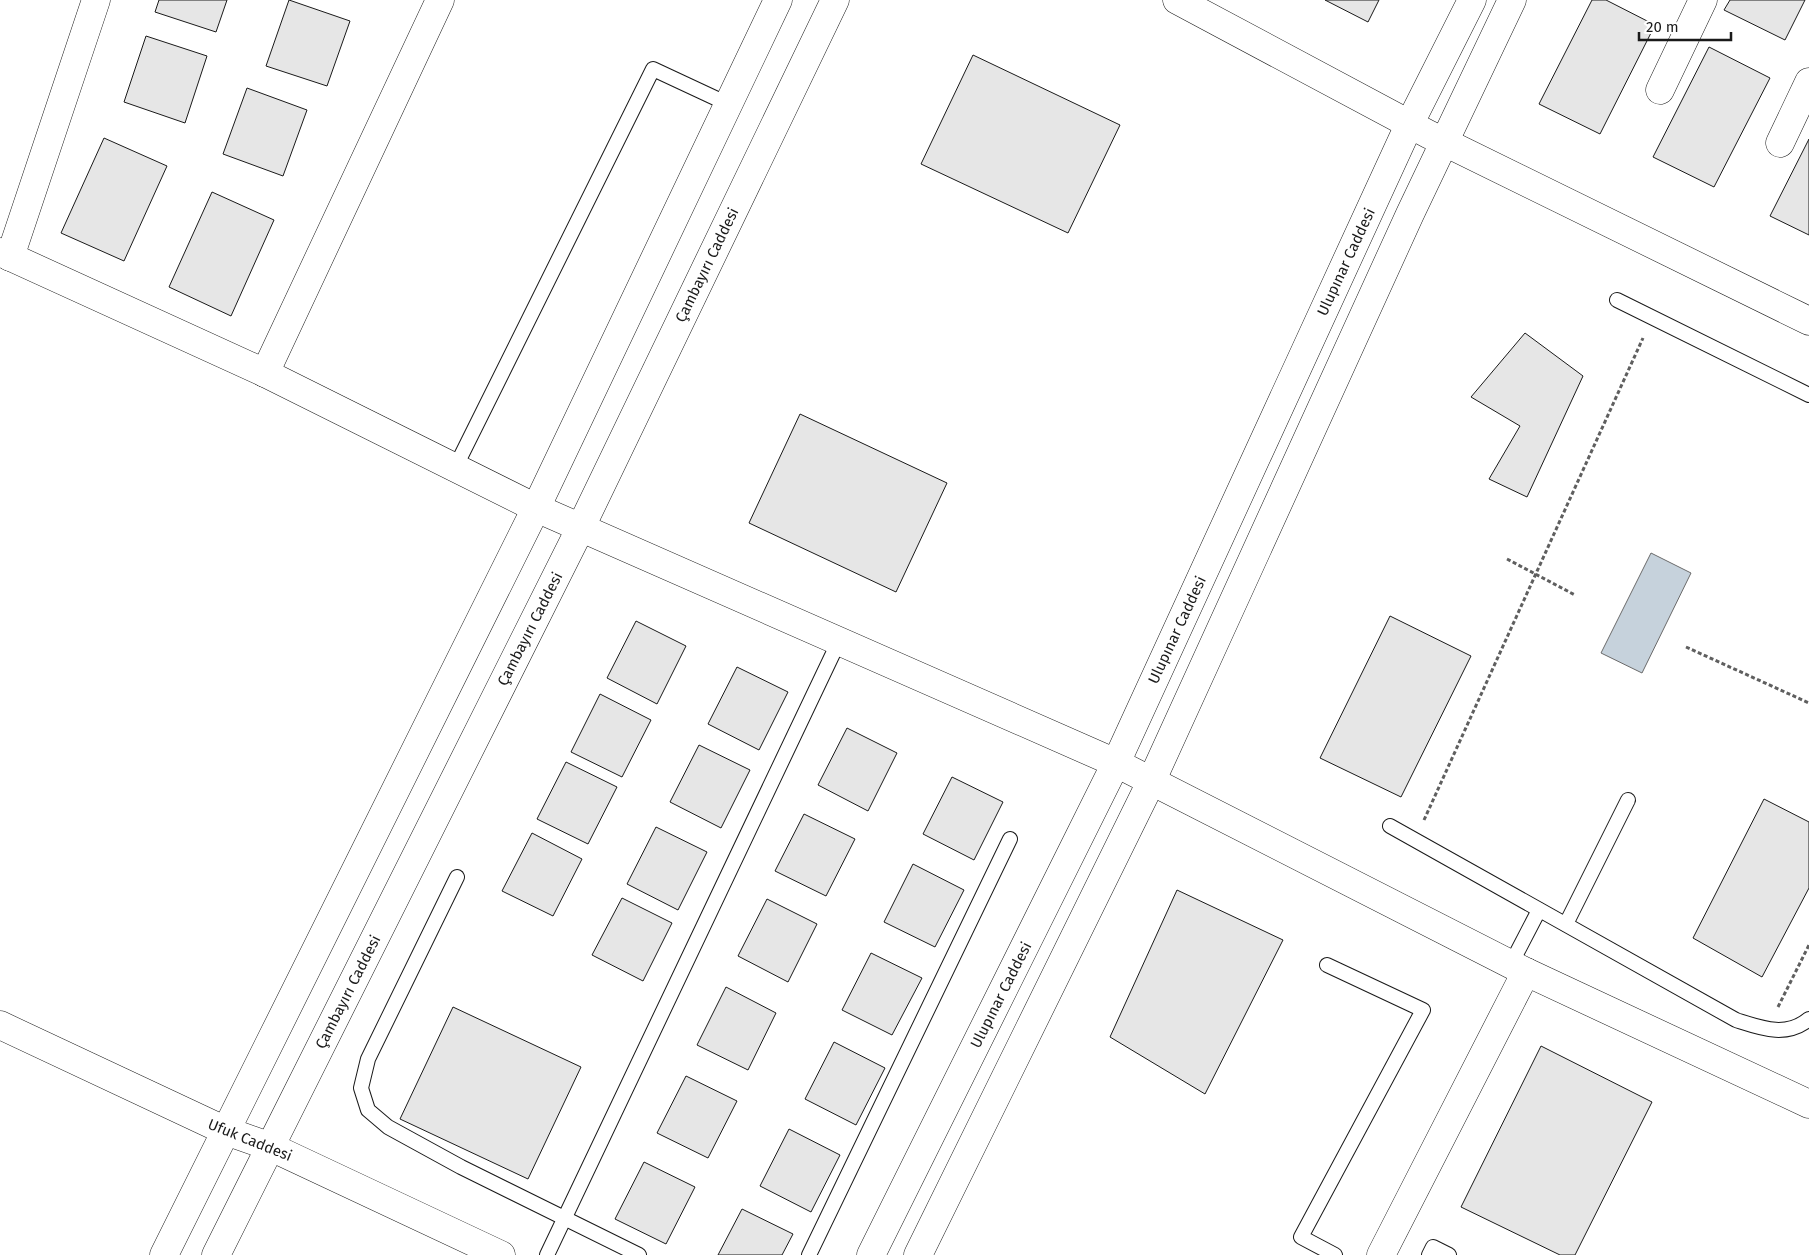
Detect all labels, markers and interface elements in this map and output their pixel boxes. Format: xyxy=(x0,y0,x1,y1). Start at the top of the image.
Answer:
scale bar xyxy=(1639,10,1732,42)
text: 20 m xyxy=(1646,18,1679,36)
street label: Çambayırı Caddesi xyxy=(671,205,743,325)
street label: Ulupınar Caddesi xyxy=(1313,205,1379,319)
street label: Çambayırı Caddesi xyxy=(494,569,566,689)
street label: Ulupınar Caddesi xyxy=(1144,573,1210,687)
street label: Çambayırı Caddesi xyxy=(312,932,384,1052)
street label: Ulupınar Caddesi xyxy=(966,939,1036,1051)
street label: Ufuk Caddesi xyxy=(205,1115,295,1165)

